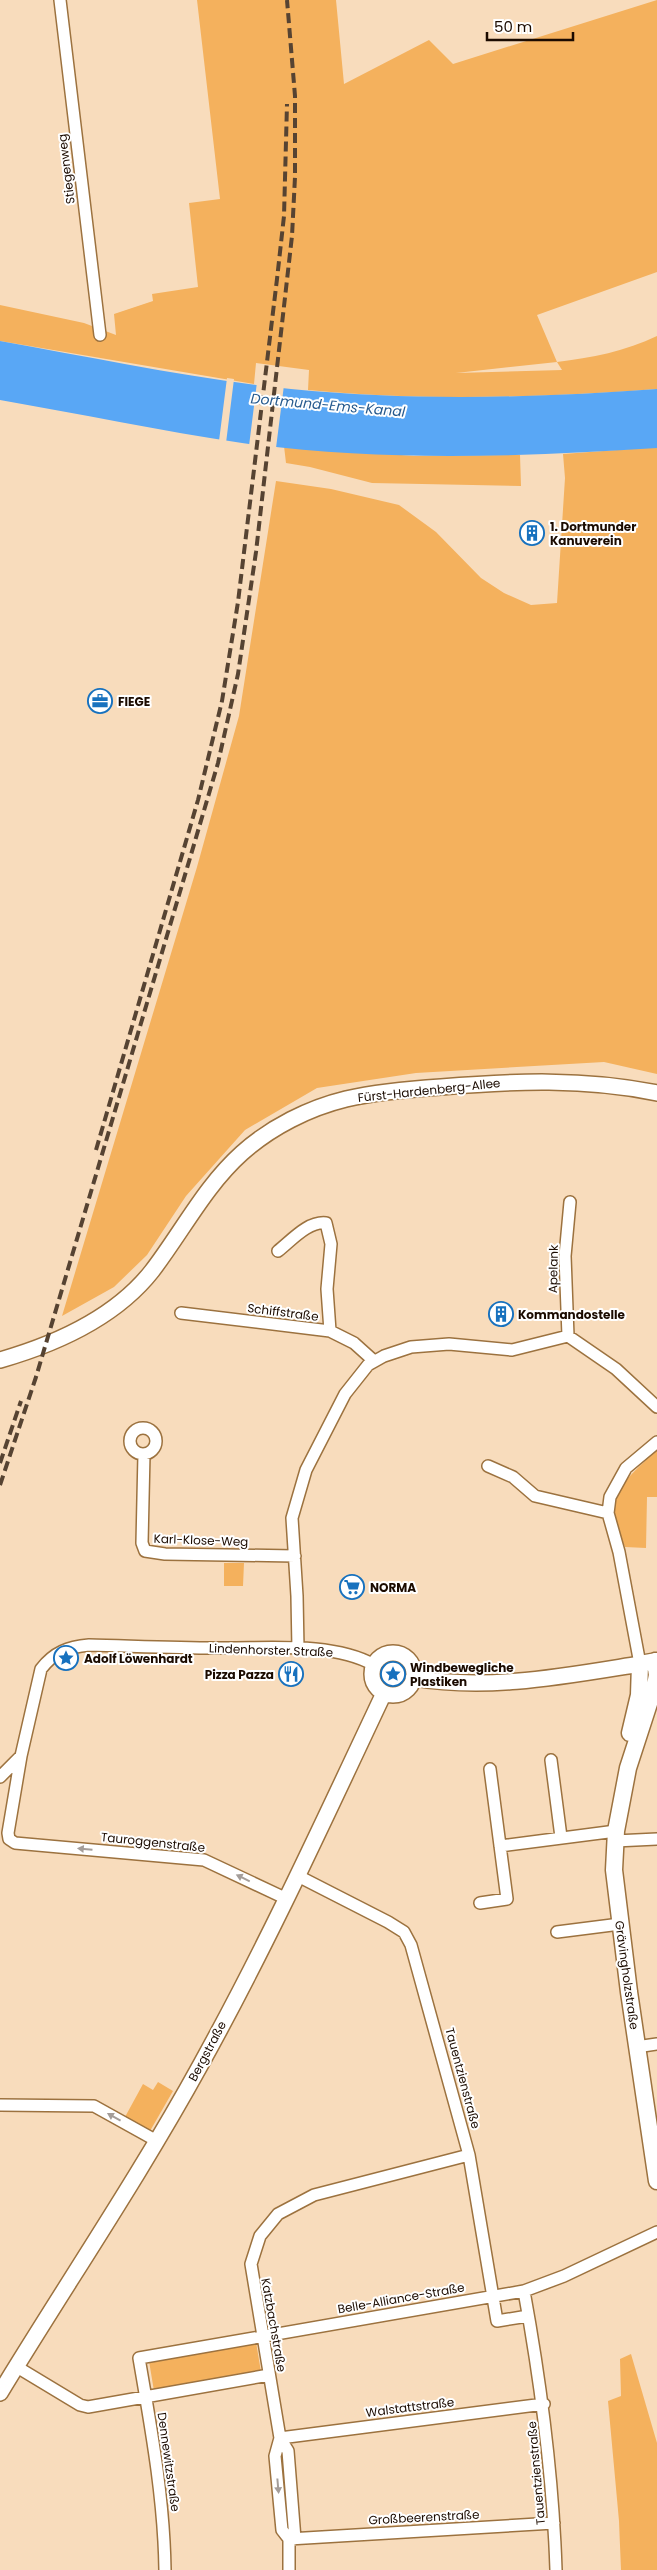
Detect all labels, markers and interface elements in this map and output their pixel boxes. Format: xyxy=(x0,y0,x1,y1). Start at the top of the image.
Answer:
scale bar xyxy=(487,10,573,42)
text: 50 m xyxy=(494,16,532,37)
street label: Stiegenweg xyxy=(53,133,79,205)
water label: Dortmund-Ems-Kanal xyxy=(250,388,407,422)
place label: 1. Dortmunder Kanuverein xyxy=(550,518,636,549)
building icon: 1. Dortmunder Kanuverein xyxy=(519,520,545,546)
office icon: FIEGE xyxy=(87,688,113,714)
place label: FIEGE xyxy=(118,693,150,710)
street label: Fürst-Hardenberg-Allee xyxy=(357,1074,501,1106)
street label: Apelank xyxy=(544,1244,562,1293)
street label: Schiffstraße xyxy=(246,1299,320,1325)
building icon: Kommandostelle xyxy=(488,1301,514,1327)
place label: Kommandostelle xyxy=(518,1306,625,1323)
street label: Karl-Klose-Weg xyxy=(153,1530,249,1550)
supermarket icon: NORMA xyxy=(339,1574,365,1600)
place label: NORMA xyxy=(370,1579,416,1596)
street label: Lindenhorster Straße xyxy=(209,1639,333,1661)
place icon: Adolf Löwenhardt xyxy=(53,1645,79,1671)
place label: Adolf Löwenhardt xyxy=(84,1650,193,1667)
place label: Windbewegliche Plastiken xyxy=(410,1659,514,1690)
restaurant icon: Pizza Pazza xyxy=(278,1661,304,1687)
place icon: Windbewegliche Plastiken xyxy=(380,1661,406,1687)
place label: Pizza Pazza xyxy=(205,1666,274,1683)
street label: Tauroggenstraße xyxy=(100,1828,206,1856)
one-way arrow xyxy=(76,1845,92,1853)
one-way arrow xyxy=(236,1874,250,1882)
street label: Grävingholzstraße xyxy=(611,1919,643,2031)
street label: Bergstraße xyxy=(184,2018,230,2084)
street label: Tauentzienstraße xyxy=(441,2026,485,2130)
one-way arrow xyxy=(107,2113,122,2121)
street label: Katzbachstraße xyxy=(257,2277,291,2373)
street label: Belle-Alliance-Straße xyxy=(336,2278,466,2318)
street label: Walstattstraße xyxy=(365,2393,455,2421)
street label: Dennewitzstraße xyxy=(154,2411,184,2513)
street label: Tauentzienstraße xyxy=(523,2420,549,2526)
one-way arrow xyxy=(274,2479,282,2495)
street label: Großbeerenstraße xyxy=(368,2506,480,2528)

